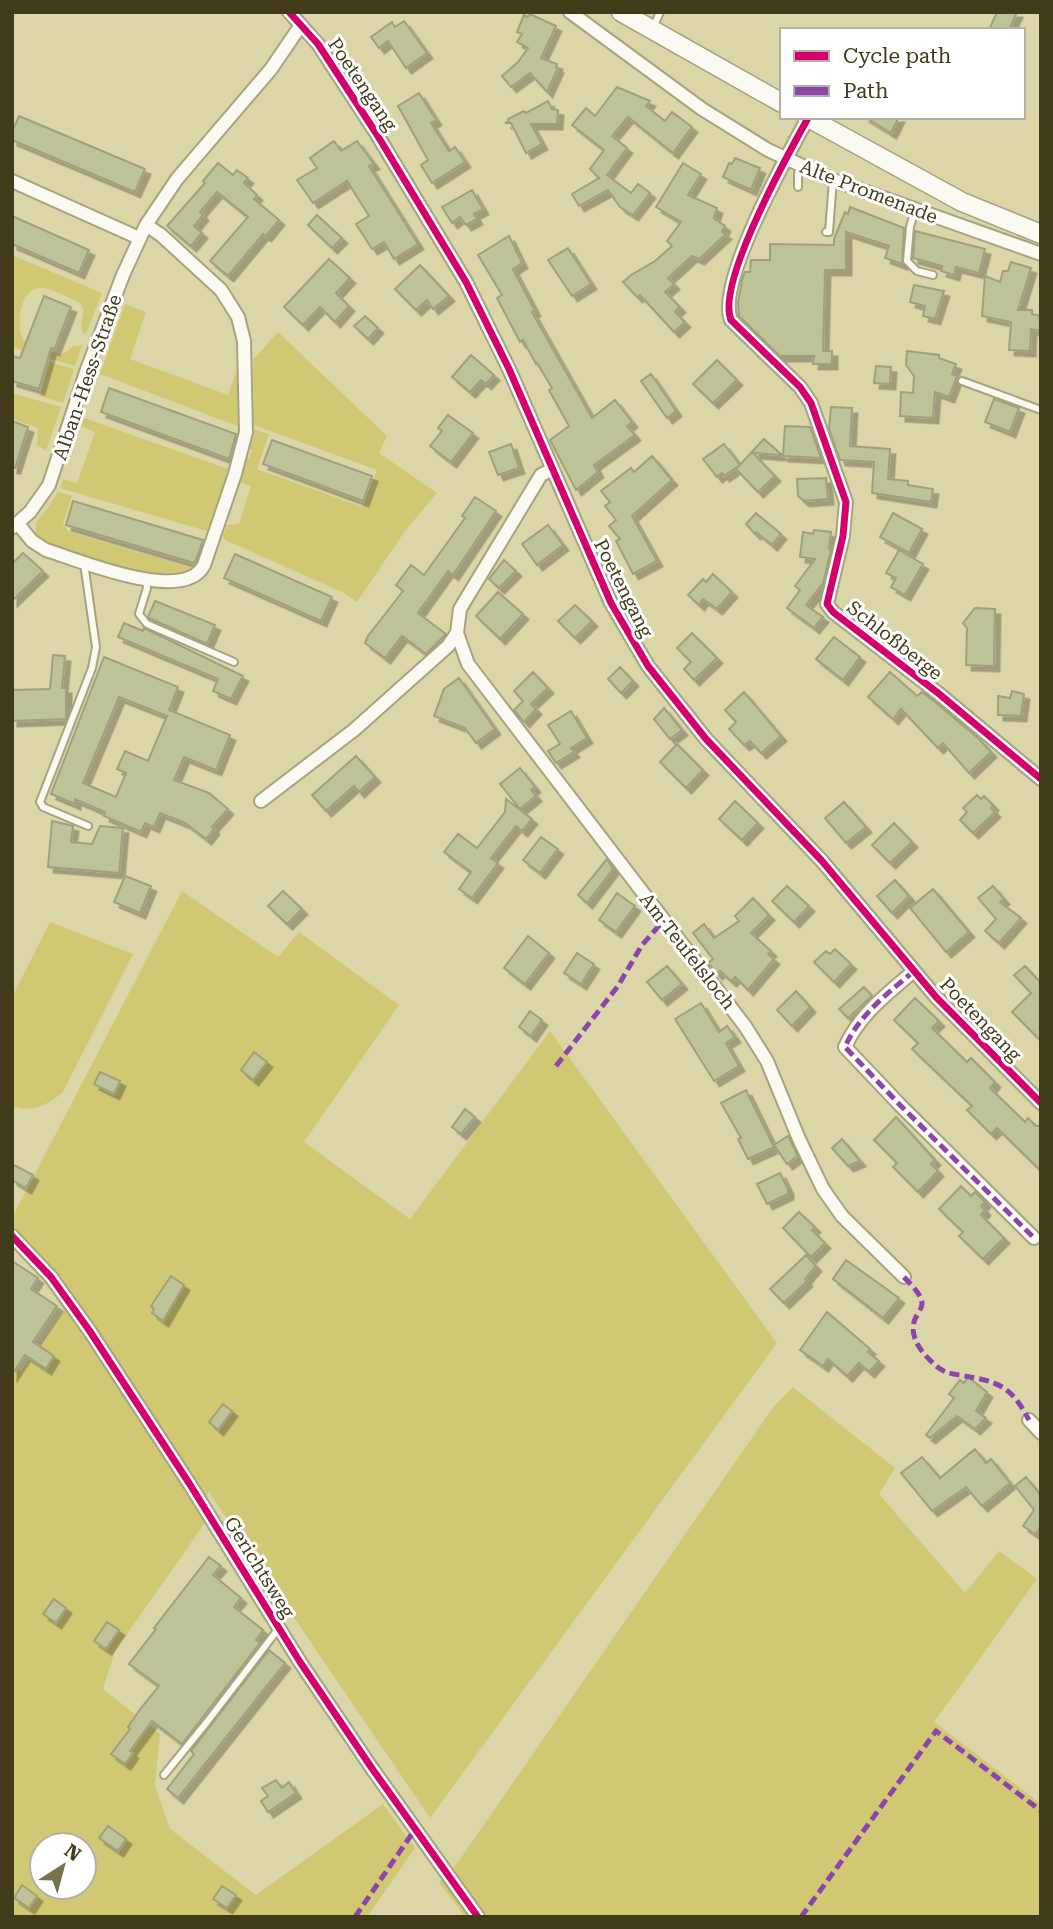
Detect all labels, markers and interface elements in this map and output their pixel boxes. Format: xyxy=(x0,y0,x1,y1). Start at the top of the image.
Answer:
legend xyxy=(780,28,1025,119)
street label: Poetengang xyxy=(323,33,402,135)
text: Cycle path xyxy=(843,44,952,68)
text: Path xyxy=(843,79,889,103)
street label: Alte Promenade xyxy=(797,155,941,228)
street label: Alban-Hess-Straße xyxy=(48,291,127,463)
street label: Poetengang xyxy=(589,535,658,641)
street label: Schloßberge xyxy=(842,596,947,685)
street label: Am Teufelsloch xyxy=(635,888,740,1014)
street label: Poetengang xyxy=(935,973,1026,1066)
street label: Gerichtsweg xyxy=(219,1512,300,1622)
north arrow xyxy=(28,1831,98,1901)
text: N xyxy=(60,1839,86,1866)

